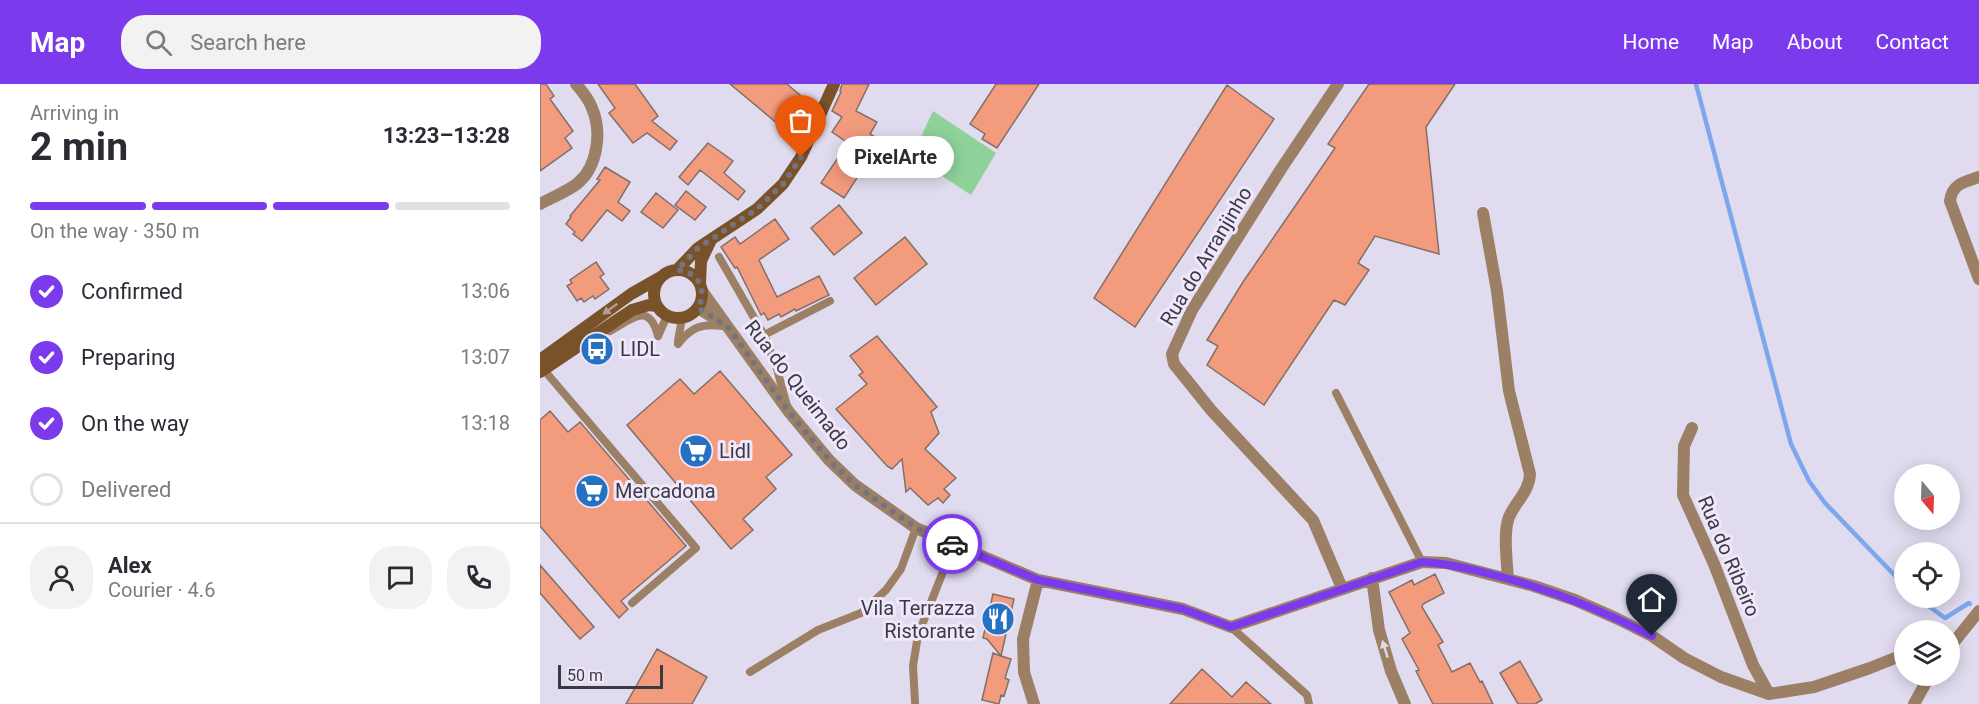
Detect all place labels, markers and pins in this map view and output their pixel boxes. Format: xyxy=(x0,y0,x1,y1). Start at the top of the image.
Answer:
pin xyxy=(775,95,826,157)
callout: PixelArte xyxy=(837,136,954,178)
bus stop icon: LIDL xyxy=(579,331,615,367)
place label: LIDL xyxy=(620,337,660,361)
supermarket icon: Lidl xyxy=(678,433,714,469)
place label: Lidl xyxy=(719,439,751,463)
supermarket icon: Mercadona xyxy=(574,473,610,509)
place label: Mercadona xyxy=(615,479,716,503)
pin xyxy=(1626,574,1677,636)
place label: Vila Terrazza Ristorante xyxy=(861,596,975,643)
restaurant icon: Vila Terrazza Ristorante xyxy=(980,601,1016,637)

